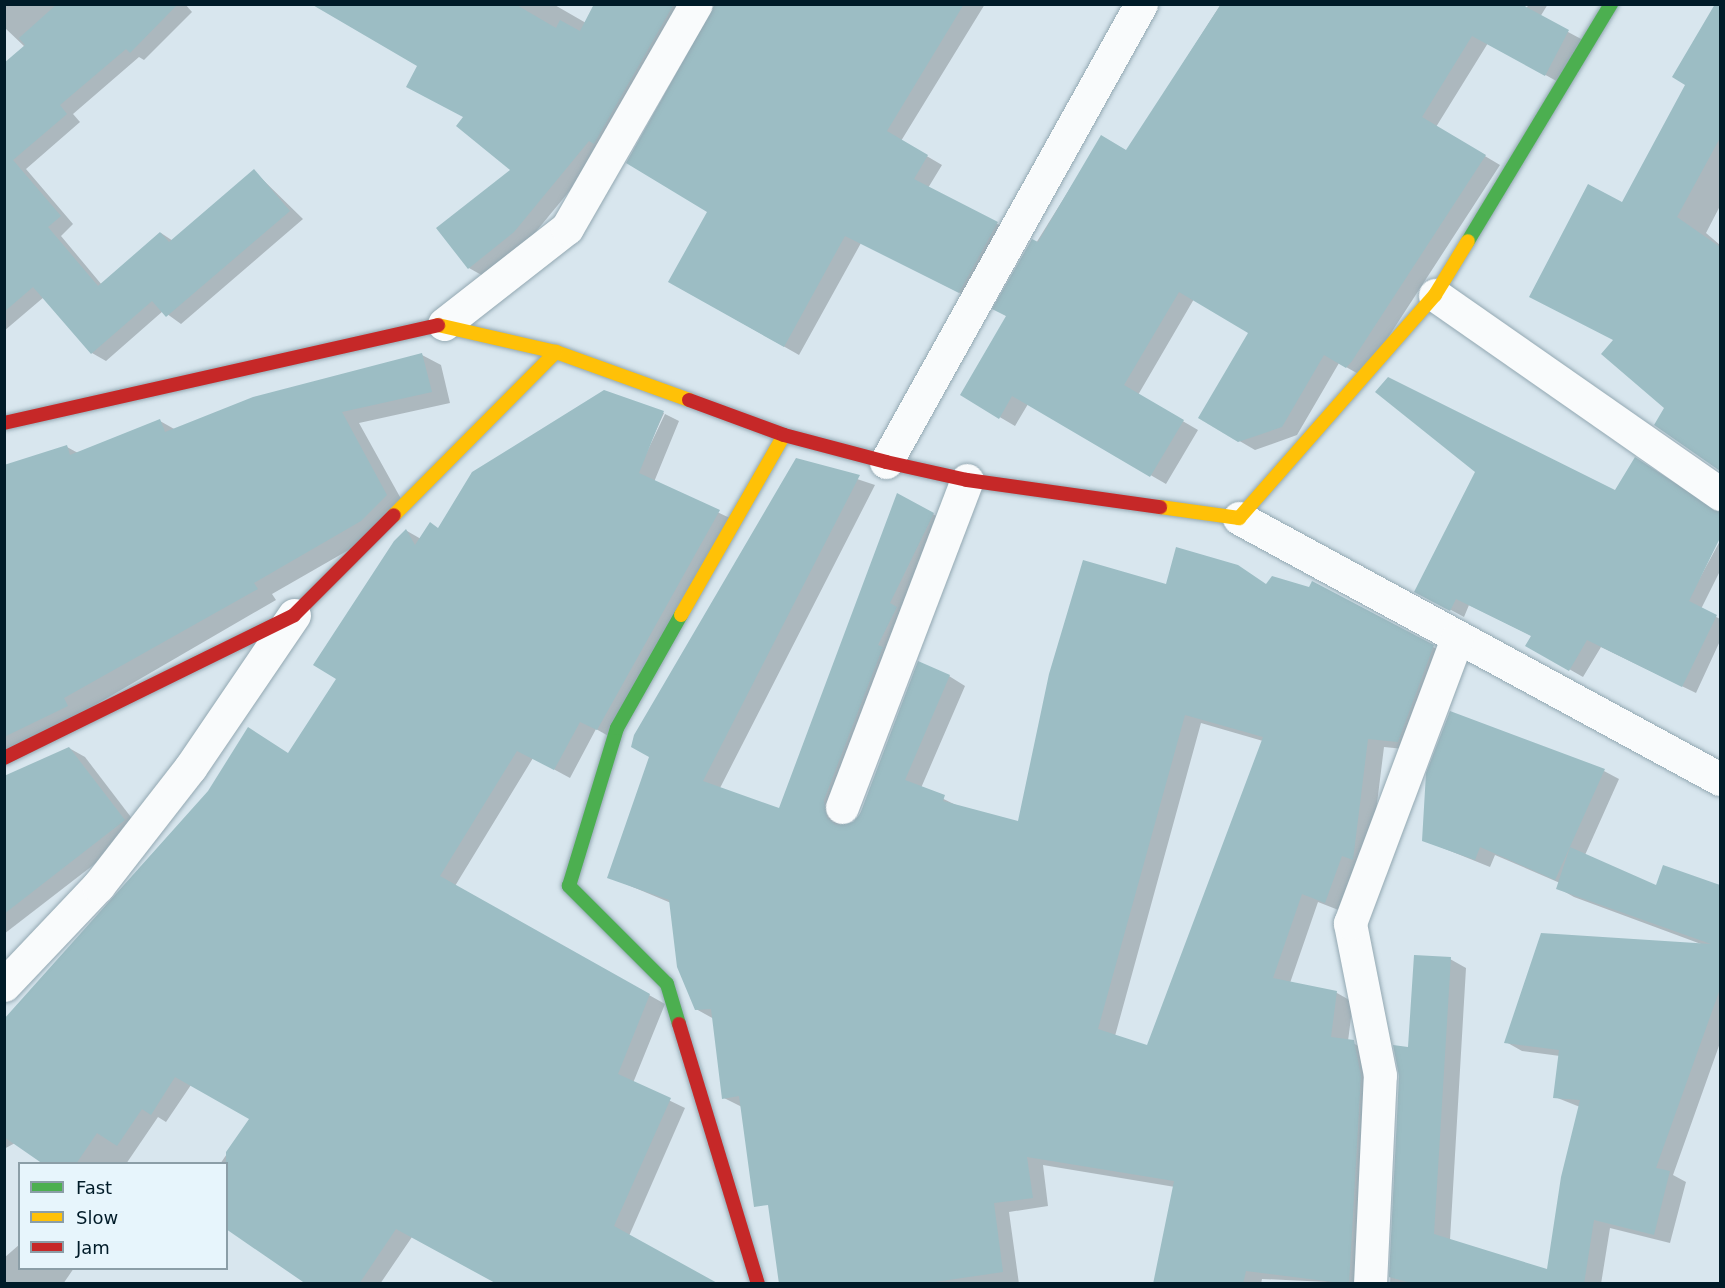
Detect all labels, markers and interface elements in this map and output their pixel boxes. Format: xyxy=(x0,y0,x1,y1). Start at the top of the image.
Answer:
legend xyxy=(18,1162,228,1270)
text: Fast xyxy=(76,1177,112,1198)
text: Slow xyxy=(76,1207,118,1228)
text: Jam xyxy=(76,1237,110,1258)

